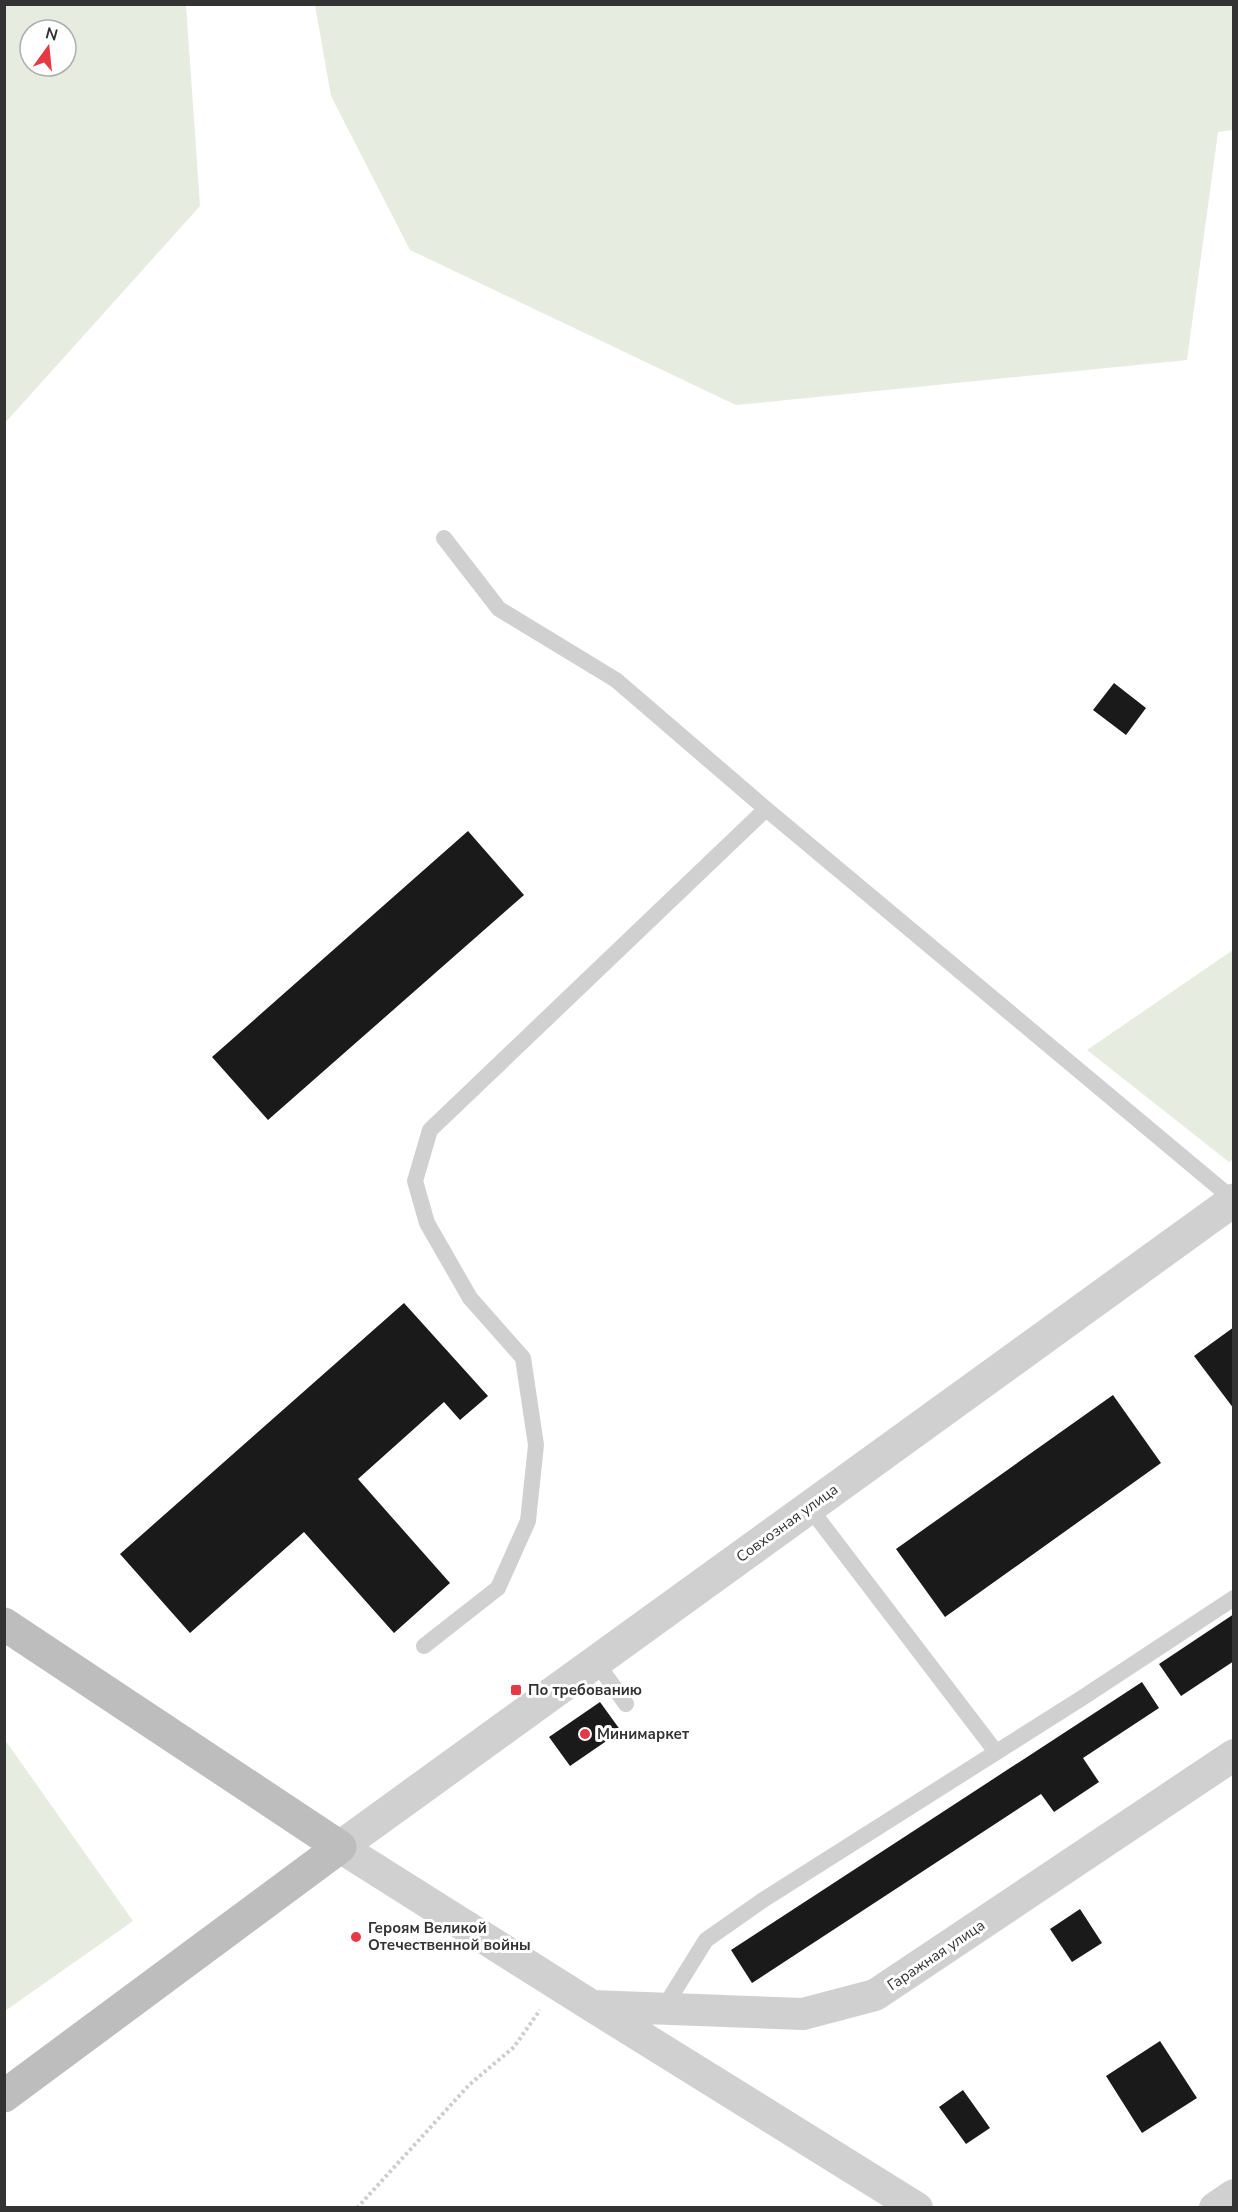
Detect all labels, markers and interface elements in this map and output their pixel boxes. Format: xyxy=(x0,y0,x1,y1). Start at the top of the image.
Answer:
north arrow xyxy=(18,18,78,78)
text: N xyxy=(43,22,60,47)
street label: Совхозная улица xyxy=(732,1479,842,1567)
place label: По требованию xyxy=(528,1680,642,1700)
marker: По требованию xyxy=(509,1683,523,1697)
place label: Минимаркет xyxy=(597,1724,689,1744)
marker: Минимаркет xyxy=(578,1727,592,1741)
street label: Гаражная улица xyxy=(883,1915,989,1995)
place label: Героям Великой Отечественной войны xyxy=(368,1918,531,1955)
marker: Героям Великой Отечественной войны xyxy=(349,1930,363,1944)

